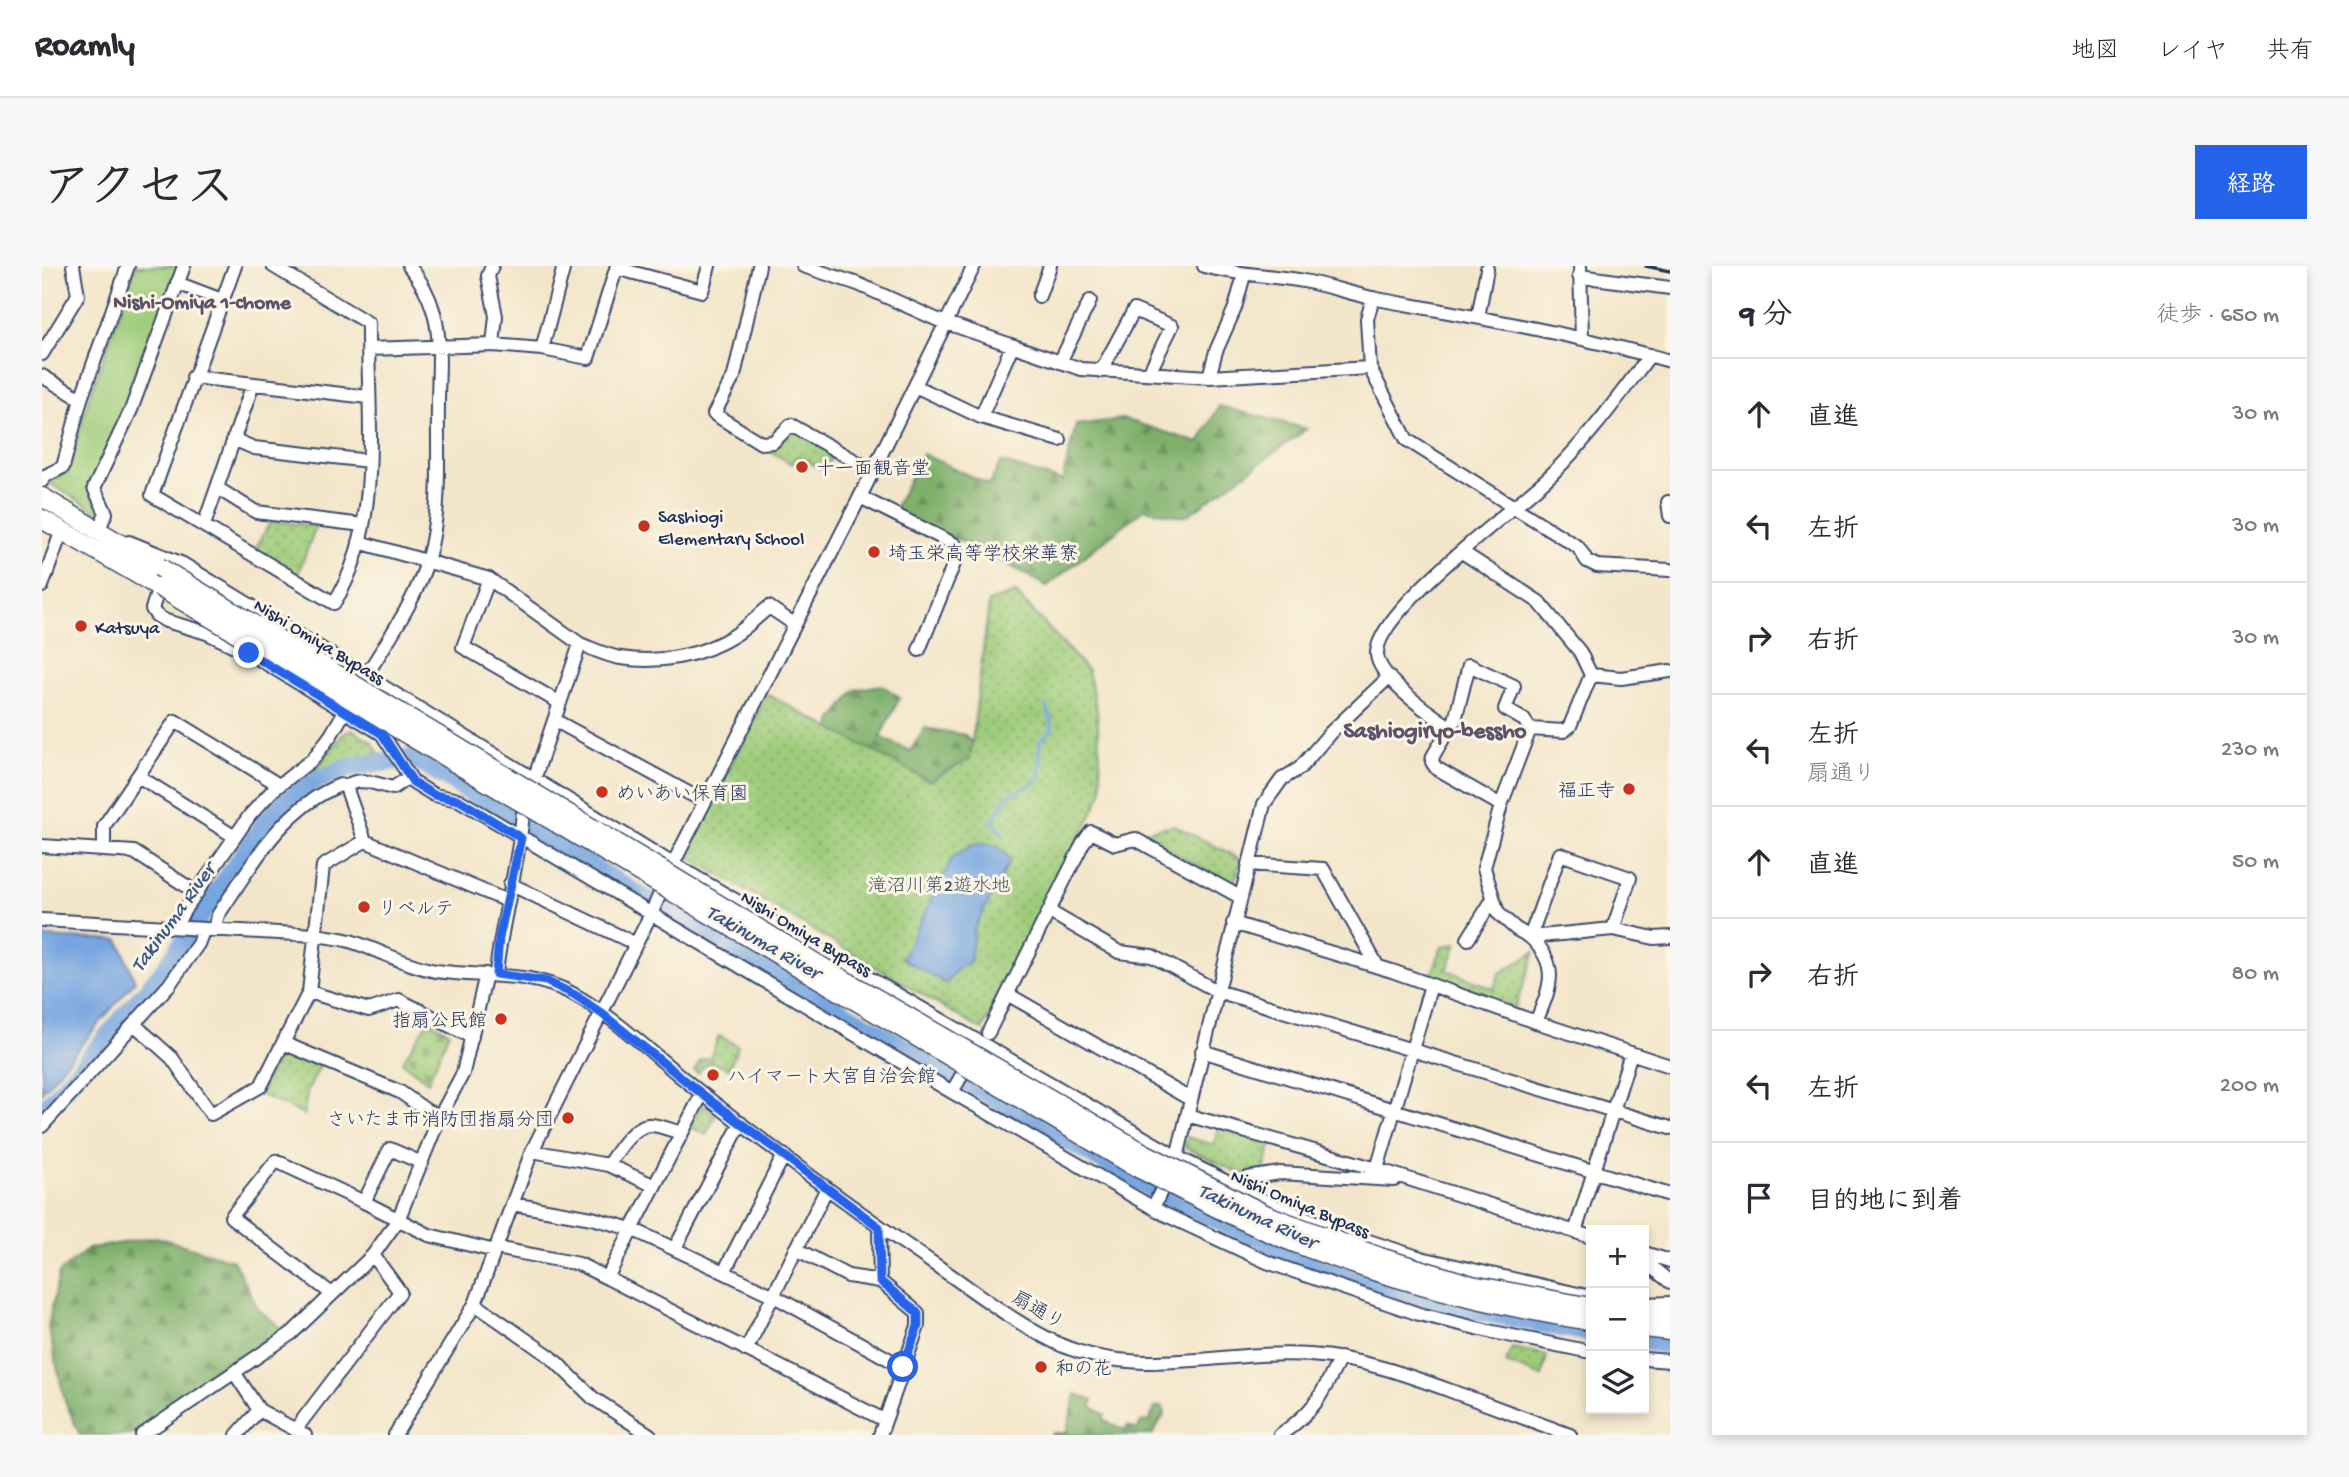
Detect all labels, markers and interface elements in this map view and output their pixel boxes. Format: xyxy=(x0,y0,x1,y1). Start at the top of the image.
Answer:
text: Roamly xyxy=(35,29,135,67)
text: 地図 xyxy=(2071,38,2119,67)
text: レイヤ xyxy=(2157,38,2228,67)
text: 共有 xyxy=(2266,38,2314,67)
button: 経路 xyxy=(2195,145,2307,219)
text: アクセス xyxy=(42,163,235,221)
district label: Nishi-Omiya 1-chome xyxy=(113,292,292,317)
text: 9 分 xyxy=(1740,300,1792,335)
text: 徒歩 · 650 m xyxy=(2156,303,2279,330)
icon: ahead xyxy=(1740,395,1778,433)
text: 30 m xyxy=(2232,401,2279,428)
text: 直進 xyxy=(1807,404,1859,435)
place label: 十一面観音堂 xyxy=(816,458,930,482)
marker: 十一面観音堂 xyxy=(794,459,810,475)
place label: Sashiogi Elementary School xyxy=(658,507,804,552)
icon: left xyxy=(1740,507,1778,545)
text: 30 m xyxy=(2232,513,2279,540)
text: 左折 xyxy=(1807,516,1859,547)
marker: Sashiogi Elementary School xyxy=(636,518,652,534)
place label: 埼玉栄高等学校栄華寮 xyxy=(888,543,1078,567)
marker: 埼玉栄高等学校栄華寮 xyxy=(866,544,882,560)
street label: Nishi Omiya Bypass xyxy=(249,595,389,692)
marker: Katsuya xyxy=(73,618,89,634)
place label: Katsuya xyxy=(95,618,161,641)
icon: right xyxy=(1740,619,1778,657)
text: 30 m xyxy=(2232,625,2279,652)
text: 右折 xyxy=(1807,628,1859,659)
route end xyxy=(233,637,264,668)
district label: Sashiogiryo-bessho xyxy=(1343,719,1527,746)
text: 左折 xyxy=(1807,722,1859,753)
icon: left xyxy=(1740,731,1778,769)
text: 230 m xyxy=(2221,737,2279,764)
text: 扇通り xyxy=(1807,762,1876,789)
place label: 福正寺 xyxy=(1558,780,1615,804)
marker: 福正寺 xyxy=(1621,781,1637,797)
place label: めいあい保育園 xyxy=(616,783,748,807)
marker: めいあい保育園 xyxy=(594,784,610,800)
icon: ahead xyxy=(1740,843,1778,881)
text: 50 m xyxy=(2232,849,2279,876)
text: 直進 xyxy=(1807,852,1859,883)
water label: Takinuma River xyxy=(127,856,225,978)
park label: 滝沼川第2遊水地 xyxy=(868,875,1010,899)
street label: Nishi Omiya Bypass xyxy=(736,887,876,984)
marker: リベルテ xyxy=(356,899,372,915)
place label: リベルテ xyxy=(378,899,454,922)
water label: Takinuma River xyxy=(701,901,828,989)
icon: right xyxy=(1740,955,1778,993)
text: 80 m xyxy=(2232,961,2279,988)
text: 右折 xyxy=(1807,964,1859,995)
place label: 指扇公民館 xyxy=(392,1011,487,1034)
marker: 指扇公民館 xyxy=(493,1011,509,1027)
place label: ハイマート大宮自治会館 xyxy=(727,1066,936,1090)
marker: ハイマート大宮自治会館 xyxy=(705,1067,721,1083)
icon: left xyxy=(1740,1067,1778,1105)
text: 200 m xyxy=(2220,1073,2279,1100)
text: 左折 xyxy=(1807,1076,1859,1107)
place label: さいたま市消防団指扇分団 xyxy=(327,1109,554,1133)
marker: さいたま市消防団指扇分団 xyxy=(560,1110,576,1126)
street label: Nishi Omiya Bypass xyxy=(1227,1166,1374,1245)
icon: arrive xyxy=(1740,1179,1778,1217)
water label: Takinuma River xyxy=(1193,1180,1324,1258)
text: 目的地に到着 xyxy=(1807,1188,1963,1219)
map controls xyxy=(1586,1225,1649,1414)
button: + xyxy=(1586,1225,1649,1288)
street label: 扇通り xyxy=(1007,1288,1068,1336)
button: − xyxy=(1586,1288,1649,1351)
route start xyxy=(887,1351,918,1382)
button: layers xyxy=(1586,1351,1649,1414)
place label: 和の花 xyxy=(1055,1358,1112,1382)
marker: 和の花 xyxy=(1033,1359,1049,1375)

